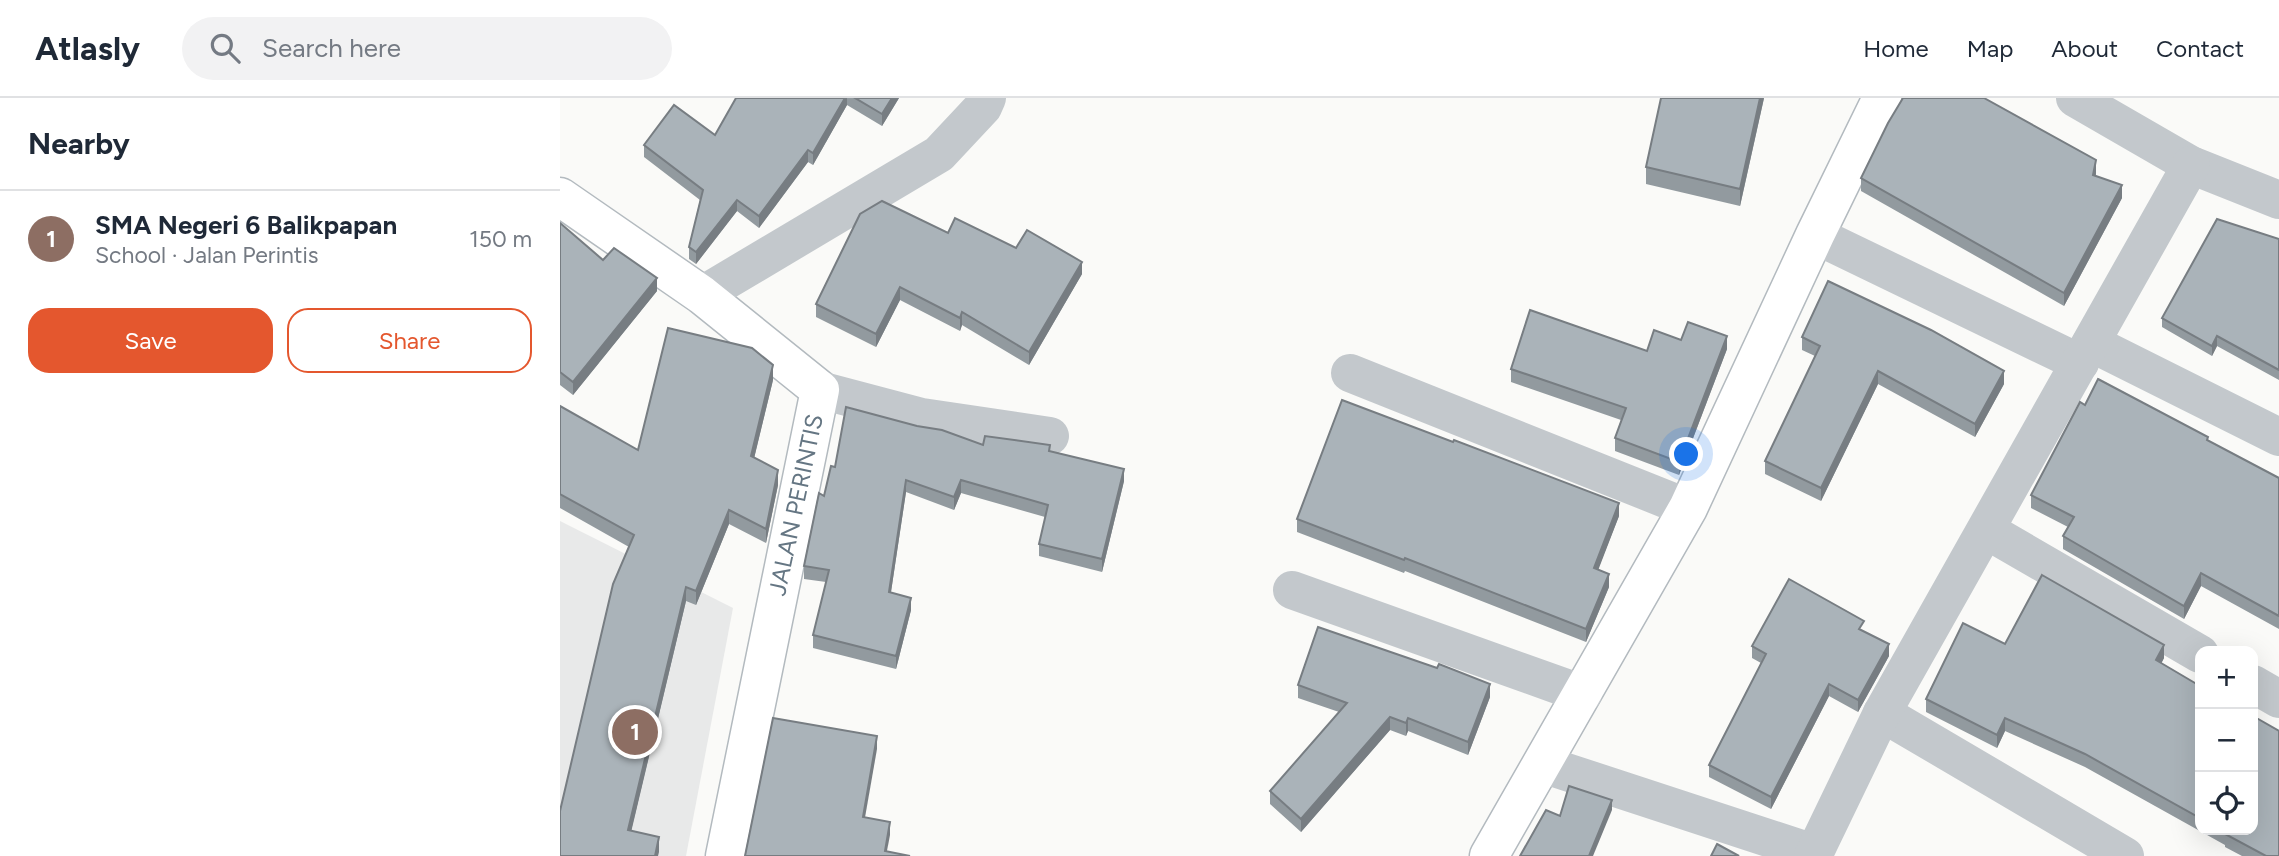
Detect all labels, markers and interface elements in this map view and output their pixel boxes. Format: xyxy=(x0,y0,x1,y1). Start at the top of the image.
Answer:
search box xyxy=(182,17,672,80)
text: Atlasly xyxy=(35,29,140,68)
icon: search xyxy=(206,29,244,67)
text: Search here xyxy=(262,32,401,64)
text: Home xyxy=(1863,34,1929,63)
text: Map xyxy=(1967,34,2013,63)
text: About xyxy=(2051,34,2118,63)
text: Contact xyxy=(2156,34,2244,63)
text: Nearby xyxy=(28,125,130,162)
text: SMA Negeri 6 Balikpapan xyxy=(95,209,397,241)
text: 1 xyxy=(46,225,56,253)
text: 150 m xyxy=(469,225,532,253)
text: School · Jalan Perintis xyxy=(95,241,319,269)
button: Save xyxy=(28,308,273,373)
button: Share xyxy=(287,308,532,373)
street label: JALAN PERINTIS xyxy=(762,412,829,598)
your location xyxy=(1669,437,1703,471)
map controls xyxy=(2195,646,2258,835)
button: + xyxy=(2195,646,2258,709)
pin: 1 xyxy=(612,706,658,758)
button: − xyxy=(2195,709,2258,772)
button: locate xyxy=(2195,772,2258,835)

